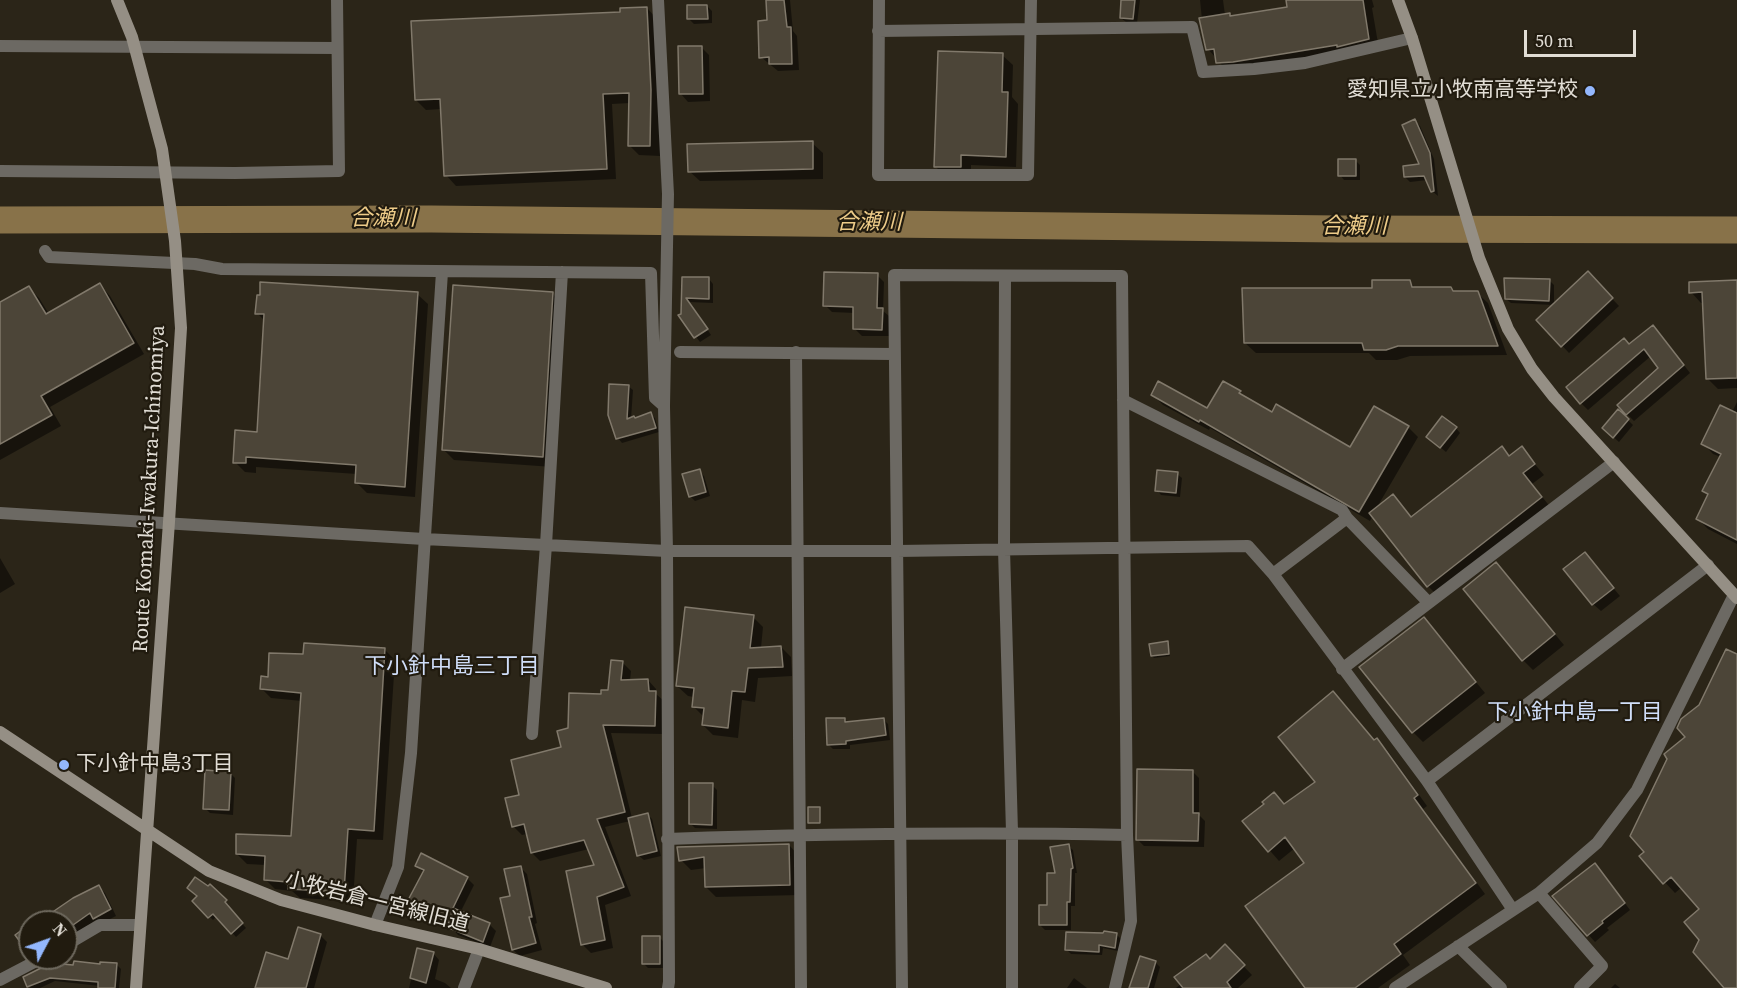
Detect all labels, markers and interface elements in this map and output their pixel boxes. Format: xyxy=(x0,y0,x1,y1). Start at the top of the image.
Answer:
scale bar xyxy=(1527,18,1640,56)
text: 50 m xyxy=(1535,28,1573,53)
place label: 愛知県立小牧南高等学校 xyxy=(1347,78,1578,104)
marker: 愛知県立小牧南高等学校 xyxy=(1583,84,1597,98)
water label: 合瀬川 xyxy=(350,206,416,232)
water label: 合瀬川 xyxy=(836,210,902,236)
water label: 合瀬川 xyxy=(1321,214,1387,240)
street label: Route Komaki-Iwakura-Ichinomiya xyxy=(129,325,171,653)
district label: 下小針中島三丁目 xyxy=(364,654,540,680)
district label: 下小針中島一丁目 xyxy=(1487,700,1663,726)
place label: 下小針中島3丁目 xyxy=(76,752,233,778)
marker: 下小針中島3丁目 xyxy=(57,758,71,772)
street label: 小牧岩倉一宮線旧道 xyxy=(282,868,472,938)
north arrow xyxy=(18,910,78,970)
text: N xyxy=(48,918,72,941)

